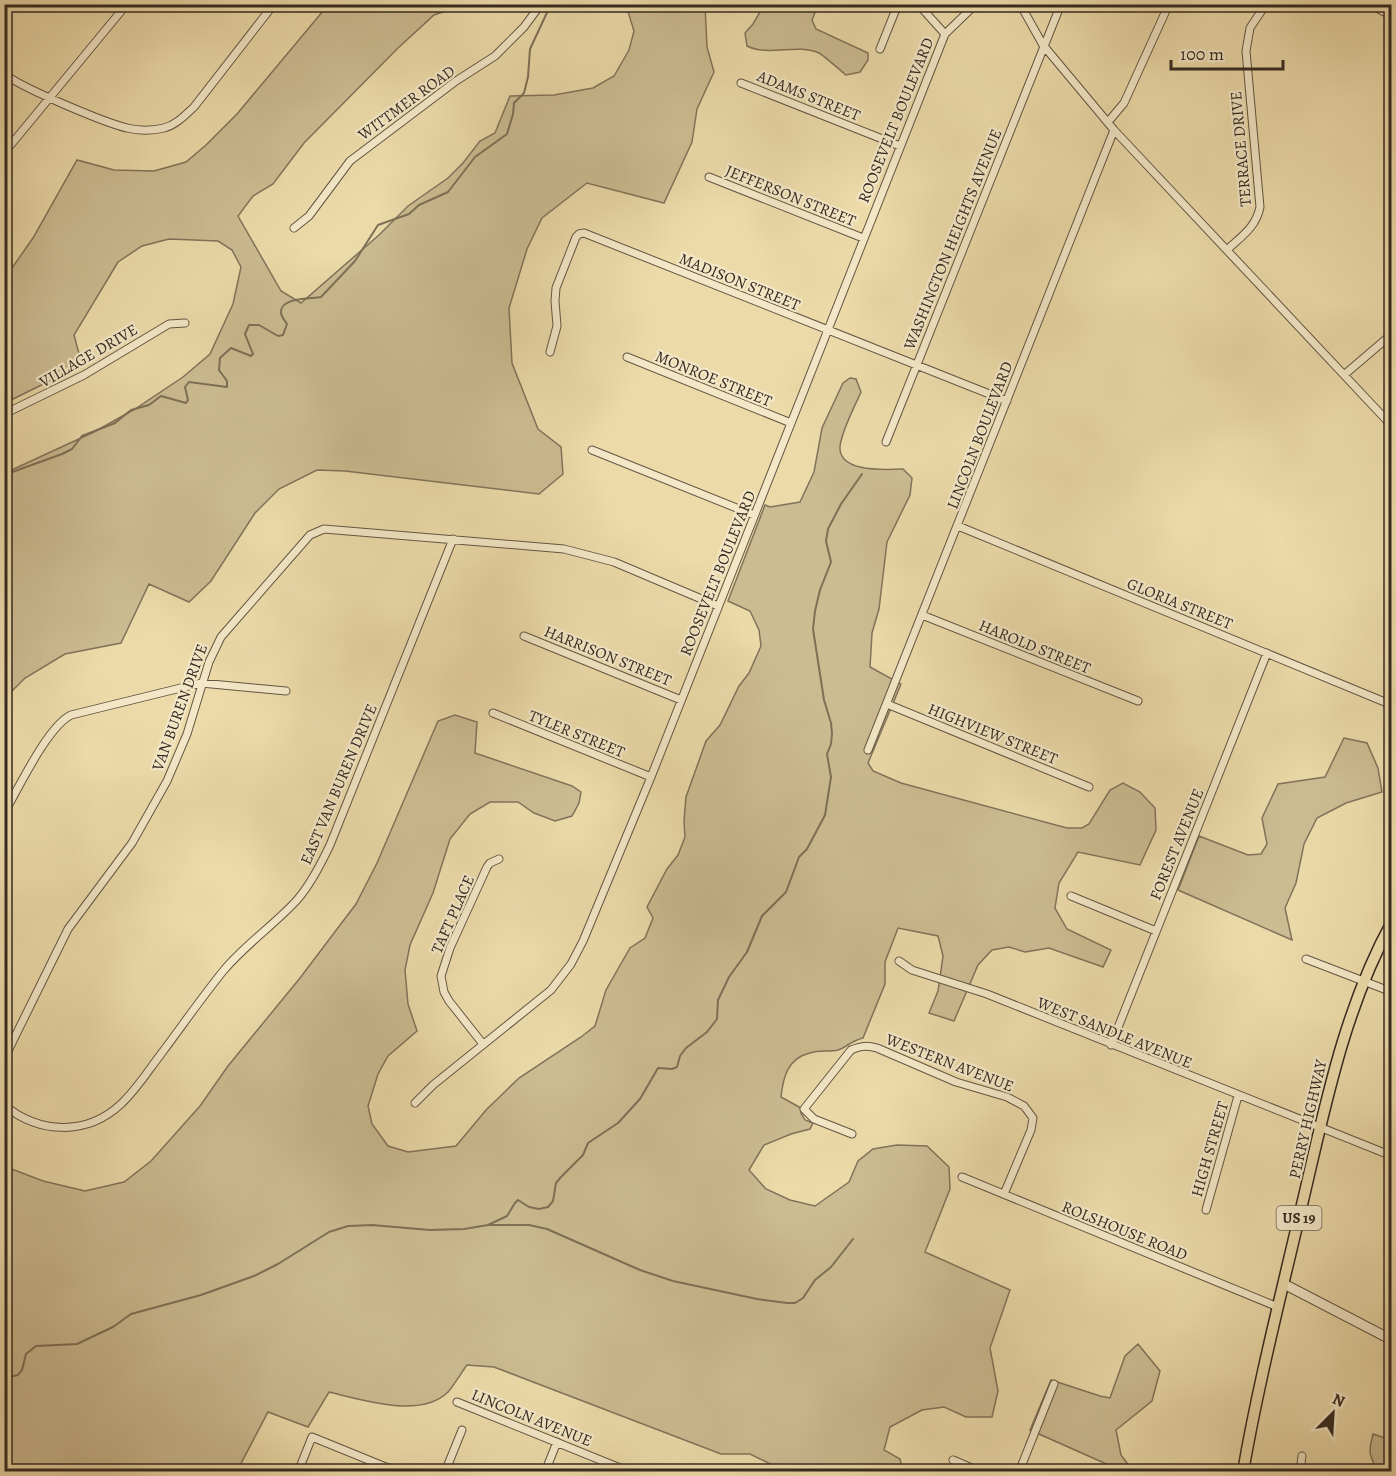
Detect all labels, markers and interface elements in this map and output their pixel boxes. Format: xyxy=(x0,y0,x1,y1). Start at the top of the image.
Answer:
scale bar xyxy=(1171,33,1284,71)
street label: ROOSEVELT BOULEVARD xyxy=(853,34,939,206)
text: 100 m xyxy=(1180,42,1224,66)
street label: WITTMER ROAD xyxy=(353,60,460,146)
street label: ADAMS STREET xyxy=(753,65,864,127)
street label: TERRACE DRIVE xyxy=(1225,90,1257,207)
street label: WASHINGTON HEIGHTS AVENUE xyxy=(898,126,1007,354)
street label: JEFFERSON STREET xyxy=(722,160,859,232)
street label: MADISON STREET xyxy=(676,248,804,316)
street label: VILLAGE DRIVE xyxy=(34,319,142,393)
street label: MONROE STREET xyxy=(652,346,775,412)
street label: LINCOLN BOULEVARD xyxy=(942,358,1018,512)
street label: ROOSEVELT BOULEVARD xyxy=(675,487,761,659)
street label: GLORIA STREET xyxy=(1123,573,1236,635)
street label: HAROLD STREET xyxy=(975,614,1094,679)
street label: HARRISON STREET xyxy=(541,620,675,692)
street label: VAN BUREN DRIVE xyxy=(146,641,213,775)
street label: HIGHVIEW STREET xyxy=(924,698,1061,770)
street label: EAST VAN BUREN DRIVE xyxy=(295,701,383,868)
street label: TYLER STREET xyxy=(525,705,628,763)
street label: FOREST AVENUE xyxy=(1145,785,1209,903)
street label: TAFT PLACE xyxy=(426,872,480,957)
street label: WEST SANDLE AVENUE xyxy=(1033,991,1195,1074)
street label: WESTERN AVENUE xyxy=(882,1028,1017,1097)
street label: PERRY HIGHWAY xyxy=(1284,1057,1332,1181)
street label: HIGH STREET xyxy=(1186,1099,1234,1200)
street label: ROLSHOUSE ROAD xyxy=(1059,1196,1191,1266)
road number: US 19 xyxy=(1276,1206,1322,1230)
north arrow xyxy=(1303,1383,1363,1443)
street label: LINCOLN AVENUE xyxy=(468,1384,595,1452)
text: N xyxy=(1329,1388,1349,1413)

